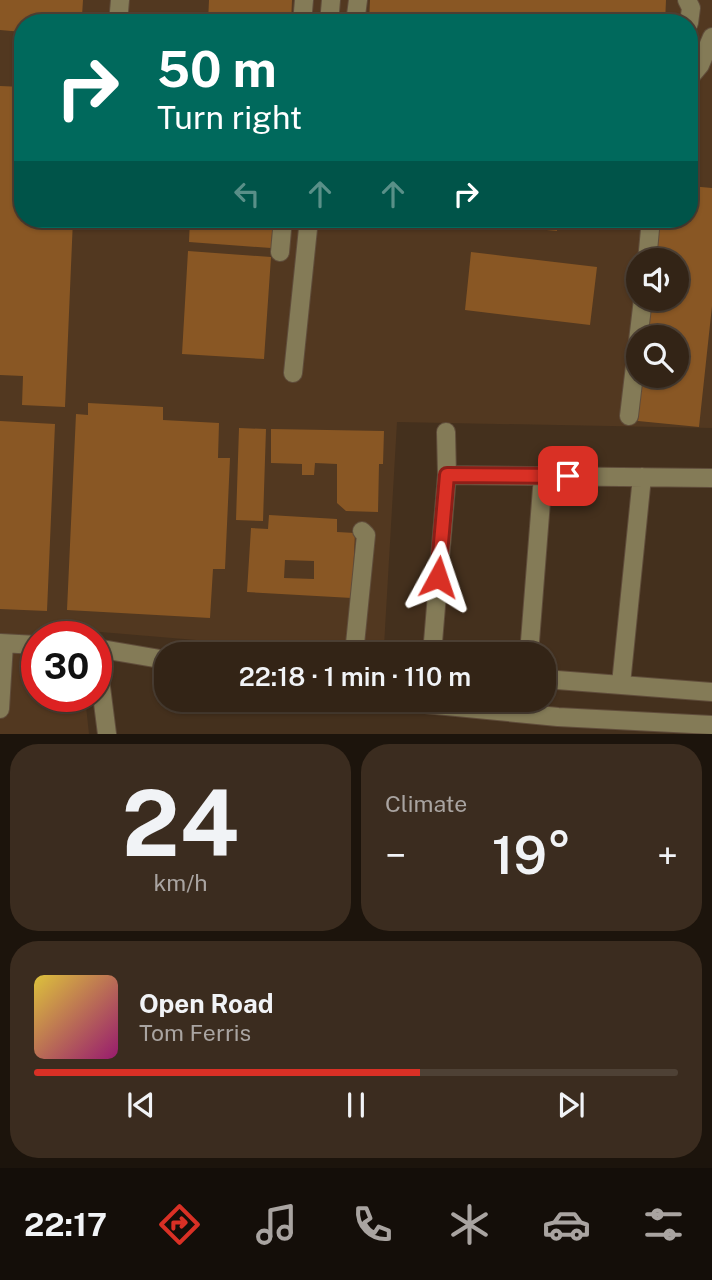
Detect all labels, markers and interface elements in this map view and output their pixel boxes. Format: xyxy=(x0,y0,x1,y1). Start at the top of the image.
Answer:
text: 50 m xyxy=(157,40,277,98)
icon: right xyxy=(42,42,133,133)
text: Turn right xyxy=(157,99,302,136)
icon: left xyxy=(228,175,266,213)
icon: ahead xyxy=(301,175,339,213)
icon: ahead xyxy=(374,175,412,213)
icon: right xyxy=(447,175,485,213)
map controls xyxy=(626,248,689,388)
button: sound xyxy=(626,248,689,311)
button: search xyxy=(626,325,689,388)
pin xyxy=(538,446,598,506)
icon: arrive xyxy=(549,457,587,495)
position arrow xyxy=(401,540,475,614)
speed limit sign: 30 xyxy=(21,621,112,712)
text: 22:18 · 1 min · 110 m xyxy=(239,661,471,692)
text: 24 xyxy=(122,770,239,876)
text: Climate xyxy=(385,790,467,817)
text: 19° xyxy=(492,825,571,886)
text: − xyxy=(385,833,406,878)
text: + xyxy=(657,833,678,878)
text: km/h xyxy=(153,869,208,896)
text: Open Road xyxy=(139,988,274,1019)
text: Tom Ferris xyxy=(139,1019,251,1046)
icon: previous xyxy=(122,1086,160,1124)
icon: pause xyxy=(337,1086,375,1124)
icon: next xyxy=(552,1086,590,1124)
icon: directions xyxy=(155,1200,204,1249)
icon: music xyxy=(252,1200,301,1249)
icon: phone xyxy=(348,1200,397,1249)
icon: climate xyxy=(445,1200,494,1249)
icon: car xyxy=(542,1200,591,1249)
icon: filters xyxy=(639,1200,688,1249)
text: 22:17 xyxy=(24,1206,107,1243)

